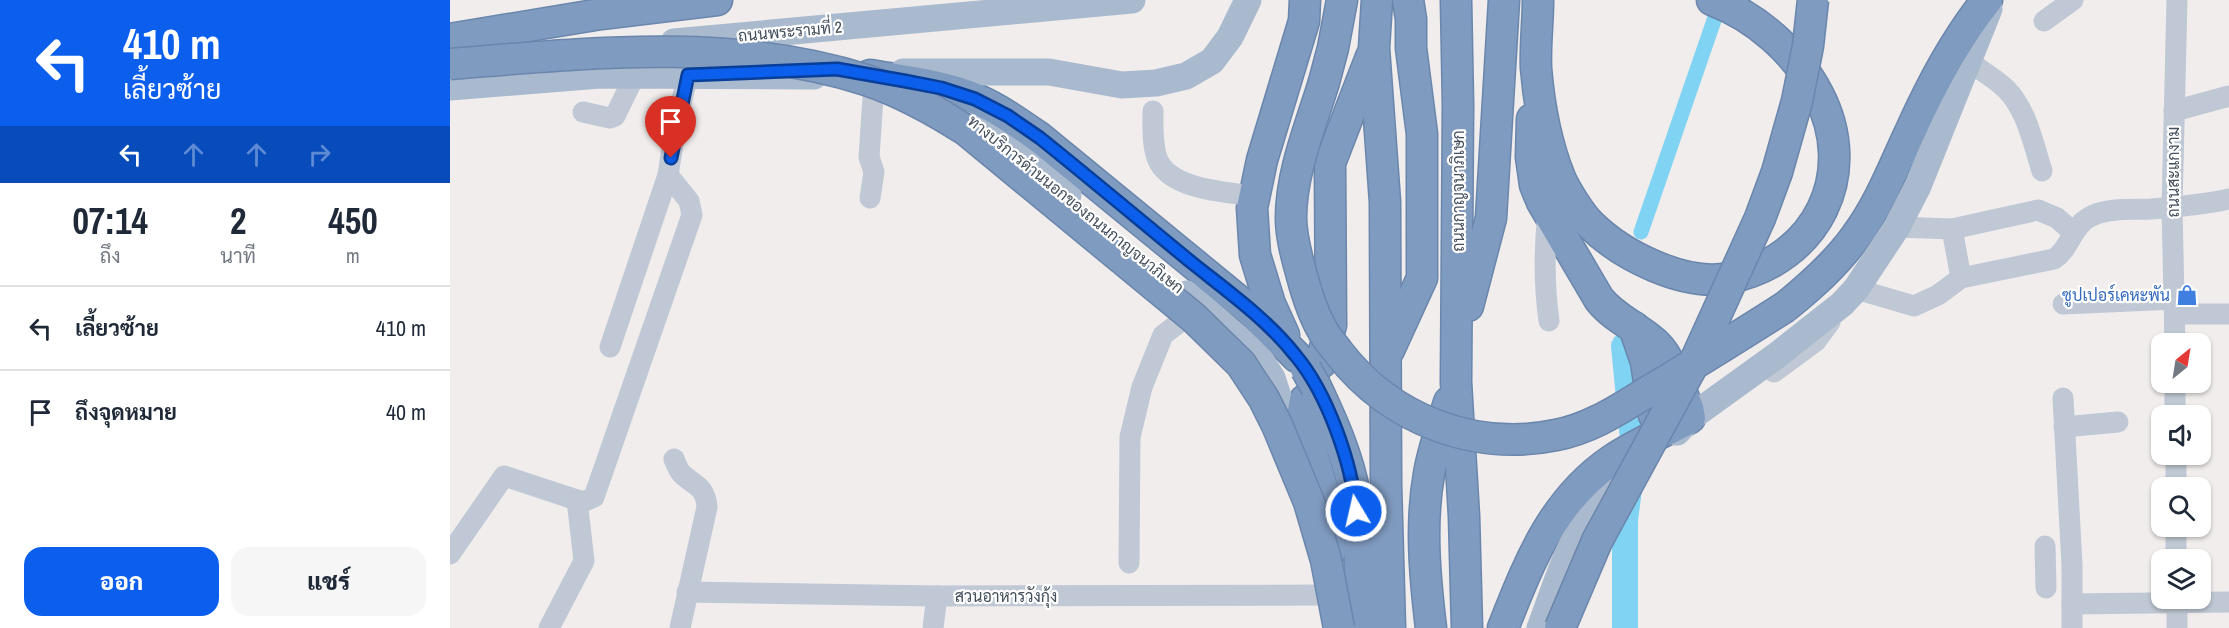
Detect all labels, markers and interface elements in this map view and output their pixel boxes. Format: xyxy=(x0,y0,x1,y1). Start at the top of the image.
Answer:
street label: ถนนพระรามที่ 2 xyxy=(737,13,843,47)
text: 410 m xyxy=(123,16,221,72)
icon: left xyxy=(24,24,102,102)
text: เลี้ยวซ้าย xyxy=(123,71,221,107)
pin xyxy=(645,96,696,158)
icon: arrive xyxy=(654,105,687,138)
street label: ทางบริการด้านนอกของถนนกาญจนาภิเษก xyxy=(963,110,1189,298)
street label: ถนนสะแกงาม xyxy=(2162,127,2184,217)
street label: ถนนกาญจนาภิเษก xyxy=(1447,130,1469,252)
icon: left xyxy=(114,138,147,171)
icon: ahead xyxy=(177,138,210,171)
icon: ahead xyxy=(240,138,273,171)
icon: right xyxy=(303,138,336,171)
text: 07:14 xyxy=(72,197,148,245)
text: 2 xyxy=(230,197,246,245)
text: 450 xyxy=(328,197,378,245)
text: ถึง xyxy=(100,242,121,269)
text: นาที xyxy=(220,242,256,269)
text: m xyxy=(346,242,360,269)
place label: ซูปเปอร์เคหะพัน xyxy=(2062,283,2170,307)
shop icon: ซูปเปอร์เคหะพัน xyxy=(2175,283,2199,307)
icon: left xyxy=(24,312,57,345)
text: เลี้ยวซ้าย xyxy=(75,313,159,343)
text: 410 m xyxy=(376,313,426,343)
north arrow xyxy=(2151,333,2211,393)
map controls xyxy=(2151,333,2211,609)
icon: arrive xyxy=(24,396,57,429)
text: ถึงจุดหมาย xyxy=(75,397,177,427)
text: 40 m xyxy=(386,397,426,427)
button: sound xyxy=(2151,405,2211,465)
button: search xyxy=(2151,477,2211,537)
position arrow xyxy=(1324,479,1388,543)
button: ออก xyxy=(24,547,219,616)
button: แชร์ xyxy=(231,547,426,616)
button: layers xyxy=(2151,549,2211,609)
street label: สวนอาหารวังกุ้ง xyxy=(955,585,1057,608)

